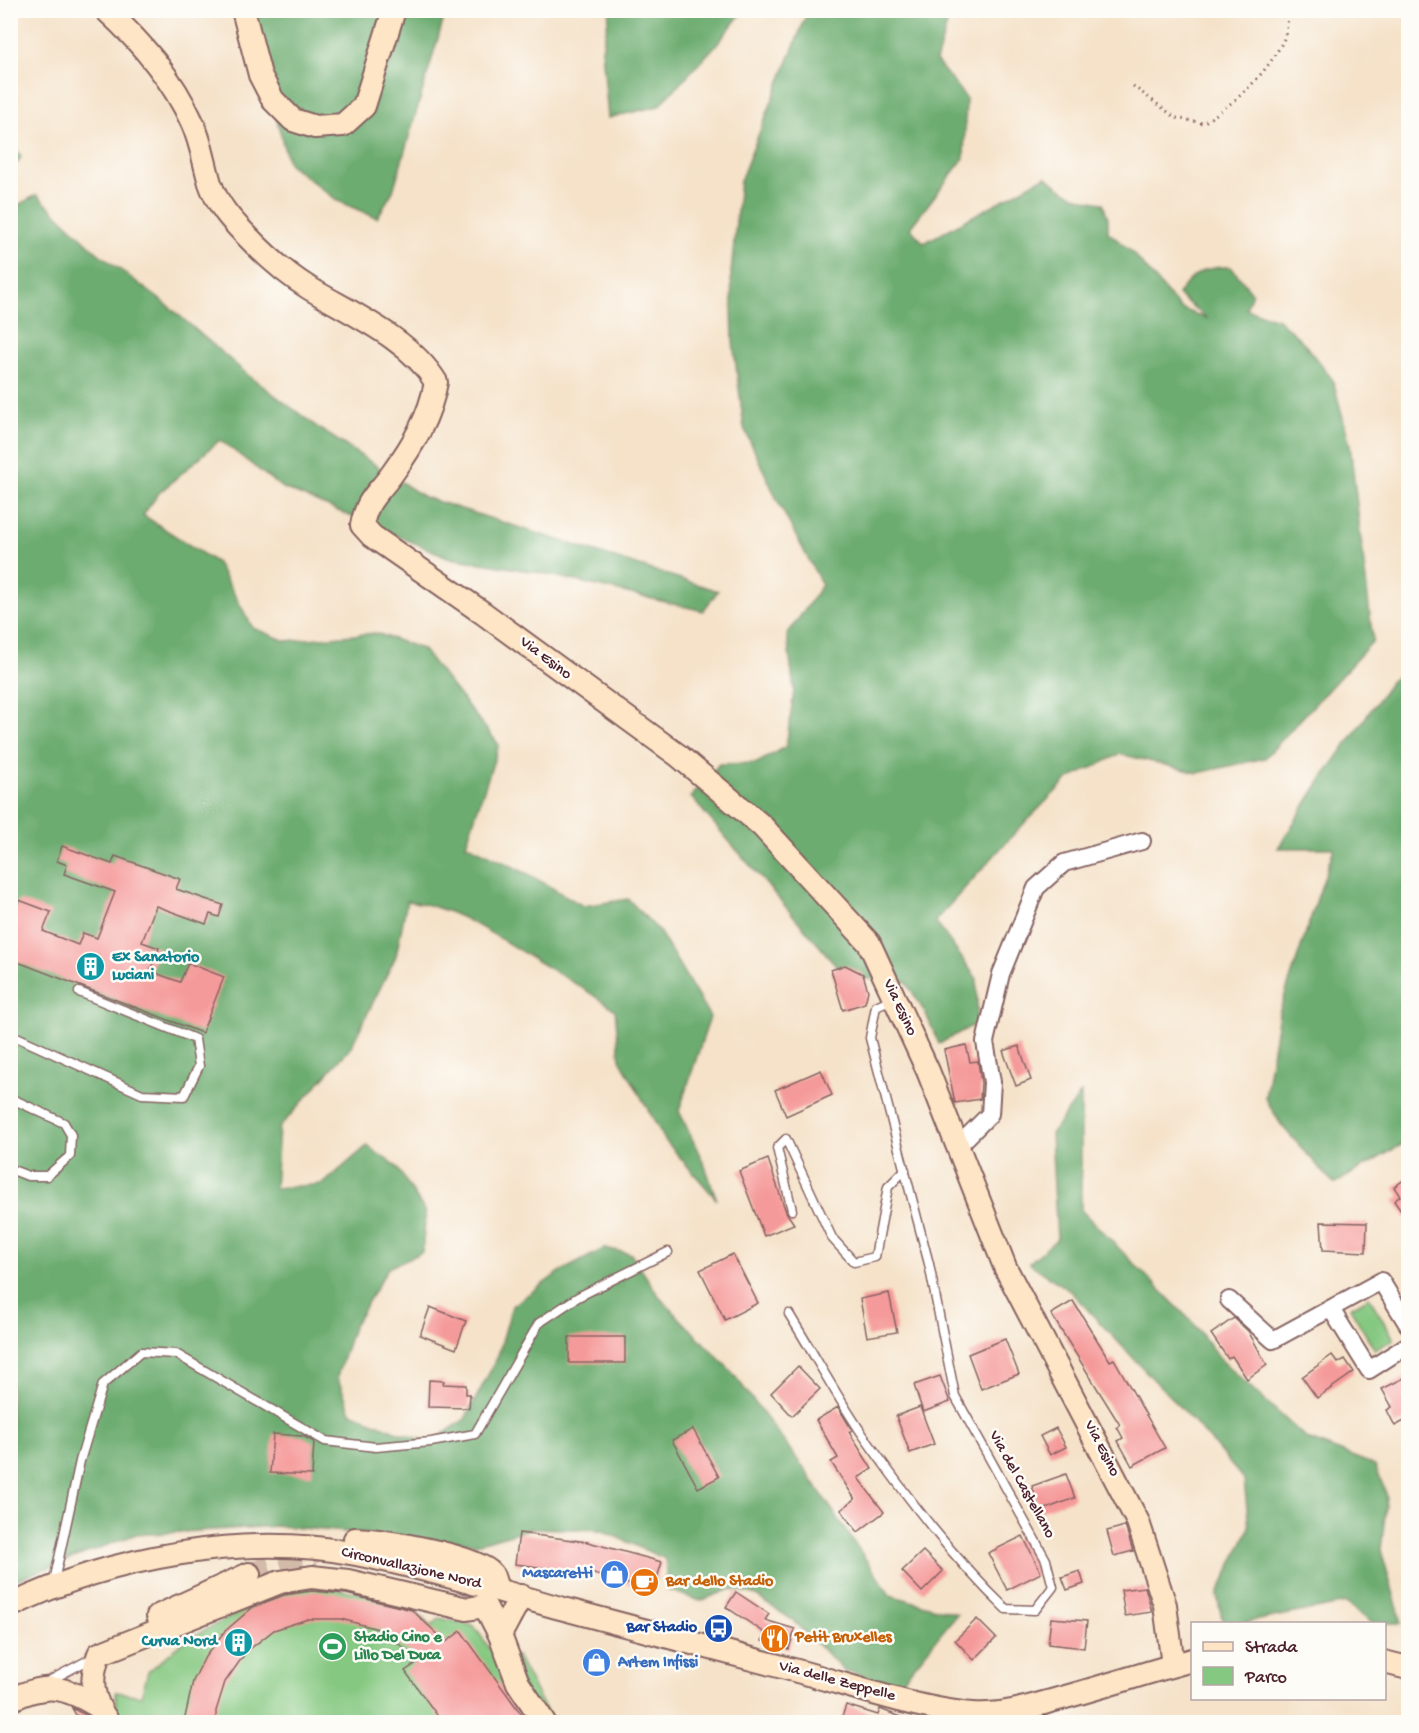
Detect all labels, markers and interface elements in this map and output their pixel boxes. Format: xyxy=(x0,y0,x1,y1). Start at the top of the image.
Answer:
street label: Via Esino xyxy=(514,633,575,685)
place label: Ex Sanatorio Luciani xyxy=(112,949,200,986)
building icon: Ex Sanatorio Luciani xyxy=(75,951,107,983)
street label: Via Esino xyxy=(877,976,920,1039)
street label: Via Esino xyxy=(1078,1417,1123,1480)
street label: Via del Castellano xyxy=(983,1427,1058,1542)
street label: Circonvallazione Nord xyxy=(339,1544,485,1595)
shop icon: Mascaretti xyxy=(598,1558,630,1590)
place label: Mascaretti xyxy=(522,1565,594,1584)
cafe icon: Bar dello Stadio xyxy=(629,1566,661,1598)
place label: Bar dello Stadio xyxy=(665,1573,774,1592)
bus stop icon: Bar Stadio xyxy=(702,1612,734,1644)
place label: Bar Stadio xyxy=(626,1619,698,1638)
restaurant icon: Petit Bruxelles xyxy=(758,1622,790,1654)
legend xyxy=(1191,1622,1386,1700)
building icon: Curva Nord xyxy=(222,1626,254,1658)
place label: Stadio Cino e Lillo Del Duca xyxy=(354,1629,443,1666)
place label: Petit Bruxelles xyxy=(794,1629,893,1648)
sports icon: Stadio Cino e Lillo Del Duca xyxy=(317,1631,349,1663)
place label: Curva Nord xyxy=(141,1633,219,1652)
text: Strada xyxy=(1245,1638,1299,1659)
shop icon: Artem Infissi xyxy=(581,1647,613,1679)
place label: Artem Infissi xyxy=(617,1653,699,1673)
street label: Via delle Zeppelle xyxy=(776,1657,898,1707)
text: Parco xyxy=(1244,1668,1287,1689)

